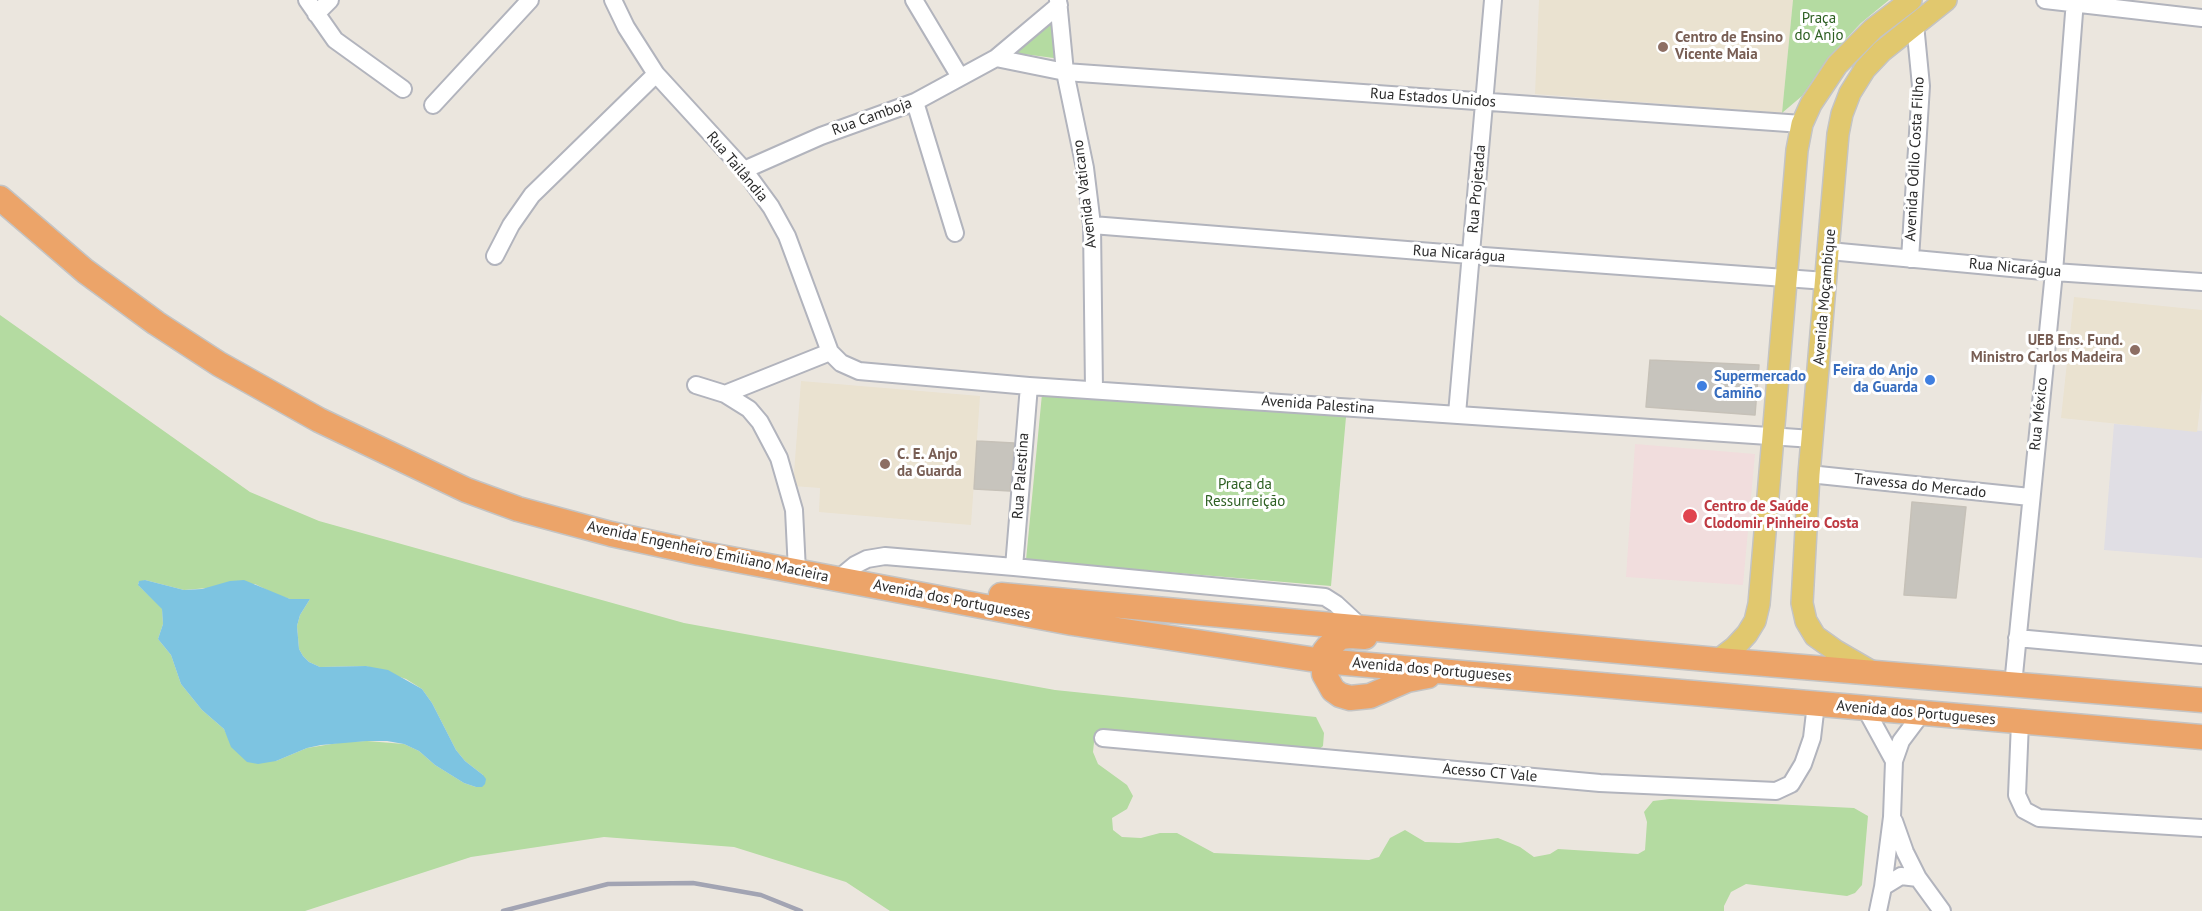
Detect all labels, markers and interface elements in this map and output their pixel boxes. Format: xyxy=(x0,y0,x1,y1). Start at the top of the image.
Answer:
park label: Praça do Anjo xyxy=(1794,10,1844,45)
place label: Centro de Ensino Vicente Maia xyxy=(1675,29,1783,64)
marker: Centro de Ensino Vicente Maia xyxy=(1656,40,1670,54)
street label: Avenida Odilo Costa Filho xyxy=(1902,76,1928,242)
street label: Rua Estados Unidos xyxy=(1370,85,1496,111)
street label: Rua Camboja xyxy=(830,94,914,140)
street label: Rua Tailândia xyxy=(702,128,772,206)
street label: Avenida Vaticano xyxy=(1069,139,1101,249)
street label: Rua Projetada xyxy=(1464,144,1490,234)
street label: Avenida Moçambique xyxy=(1810,228,1840,366)
street label: Rua Nicarágua xyxy=(1412,242,1506,266)
street label: Rua Nicarágua xyxy=(1968,255,2062,281)
place label: UEB Ens. Fund. Ministro Carlos Madeira xyxy=(1971,332,2123,367)
marker: UEB Ens. Fund. Ministro Carlos Madeira xyxy=(2128,343,2142,357)
place label: Feira do Anjo da Guarda xyxy=(1833,362,1918,397)
place label: Supermercado Camiño xyxy=(1714,368,1806,403)
marker: Feira do Anjo da Guarda xyxy=(1923,373,1937,387)
street label: Rua México xyxy=(2026,376,2052,452)
marker: Supermercado Camiño xyxy=(1695,379,1709,393)
street label: Avenida Palestina xyxy=(1261,392,1375,418)
street label: Rua Palestina xyxy=(1009,432,1033,520)
place label: C. E. Anjo da Guarda xyxy=(897,446,962,481)
marker: C. E. Anjo da Guarda xyxy=(878,457,892,471)
street label: Travessa do Mercado xyxy=(1853,470,1987,502)
park label: Praça da Ressurreição xyxy=(1205,476,1285,511)
place label: Centro de Saúde Clodomir Pinheiro Costa xyxy=(1704,498,1859,533)
marker: Centro de Saúde Clodomir Pinheiro Costa xyxy=(1681,507,1699,525)
street label: Avenida Engenheiro Emiliano Macieira xyxy=(586,518,830,586)
street label: Avenida dos Portugueses xyxy=(872,576,1032,624)
street label: Avenida dos Portugueses xyxy=(1352,654,1512,686)
street label: Avenida dos Portugueses xyxy=(1836,697,1996,729)
street label: Acesso CT Vale xyxy=(1442,760,1538,786)

